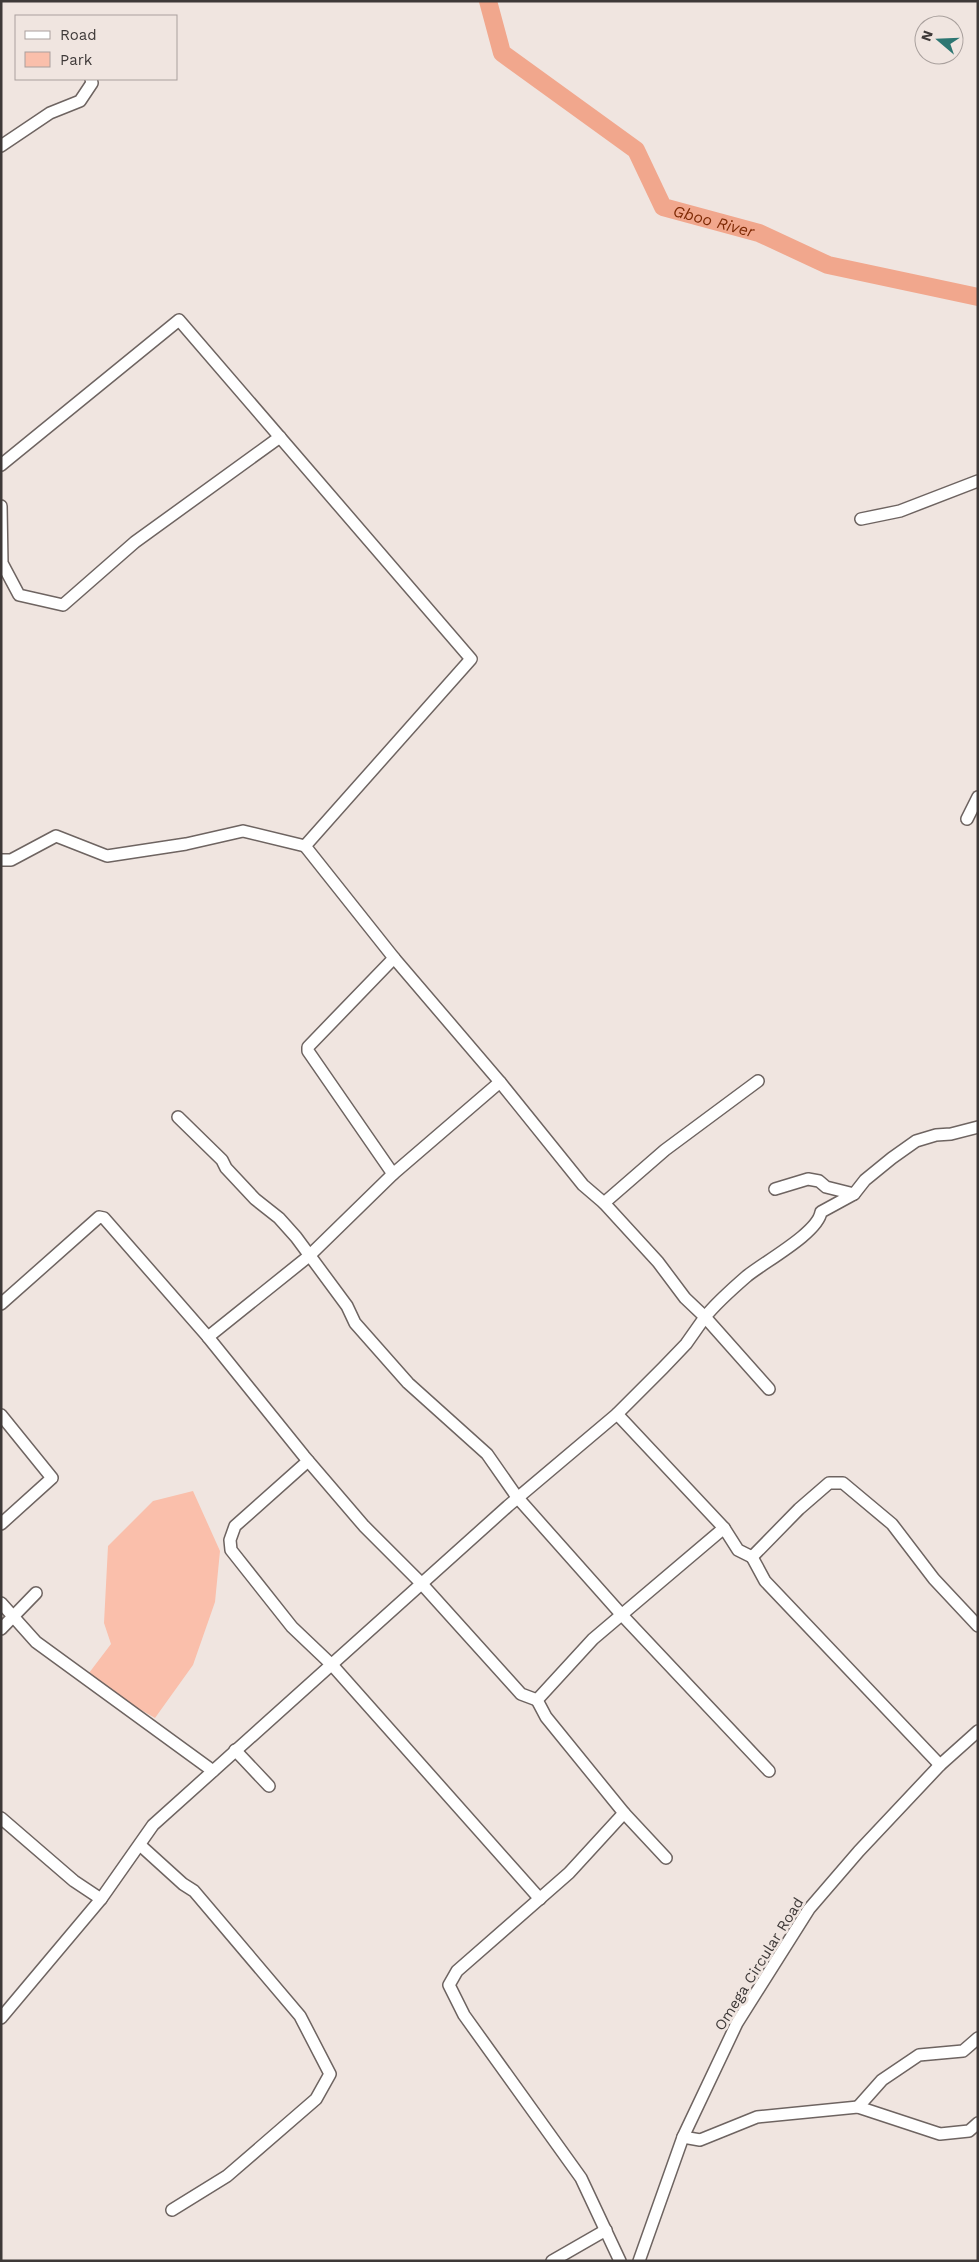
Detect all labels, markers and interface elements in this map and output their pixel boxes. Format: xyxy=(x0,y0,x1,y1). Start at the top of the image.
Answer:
legend xyxy=(15,15,178,80)
north arrow xyxy=(914,15,964,65)
text: Road xyxy=(60,26,97,44)
text: N xyxy=(917,28,936,43)
text: Park xyxy=(60,51,93,69)
water label: Gboo River xyxy=(671,201,757,241)
street label: Omega Circular Road xyxy=(711,1894,807,2034)

